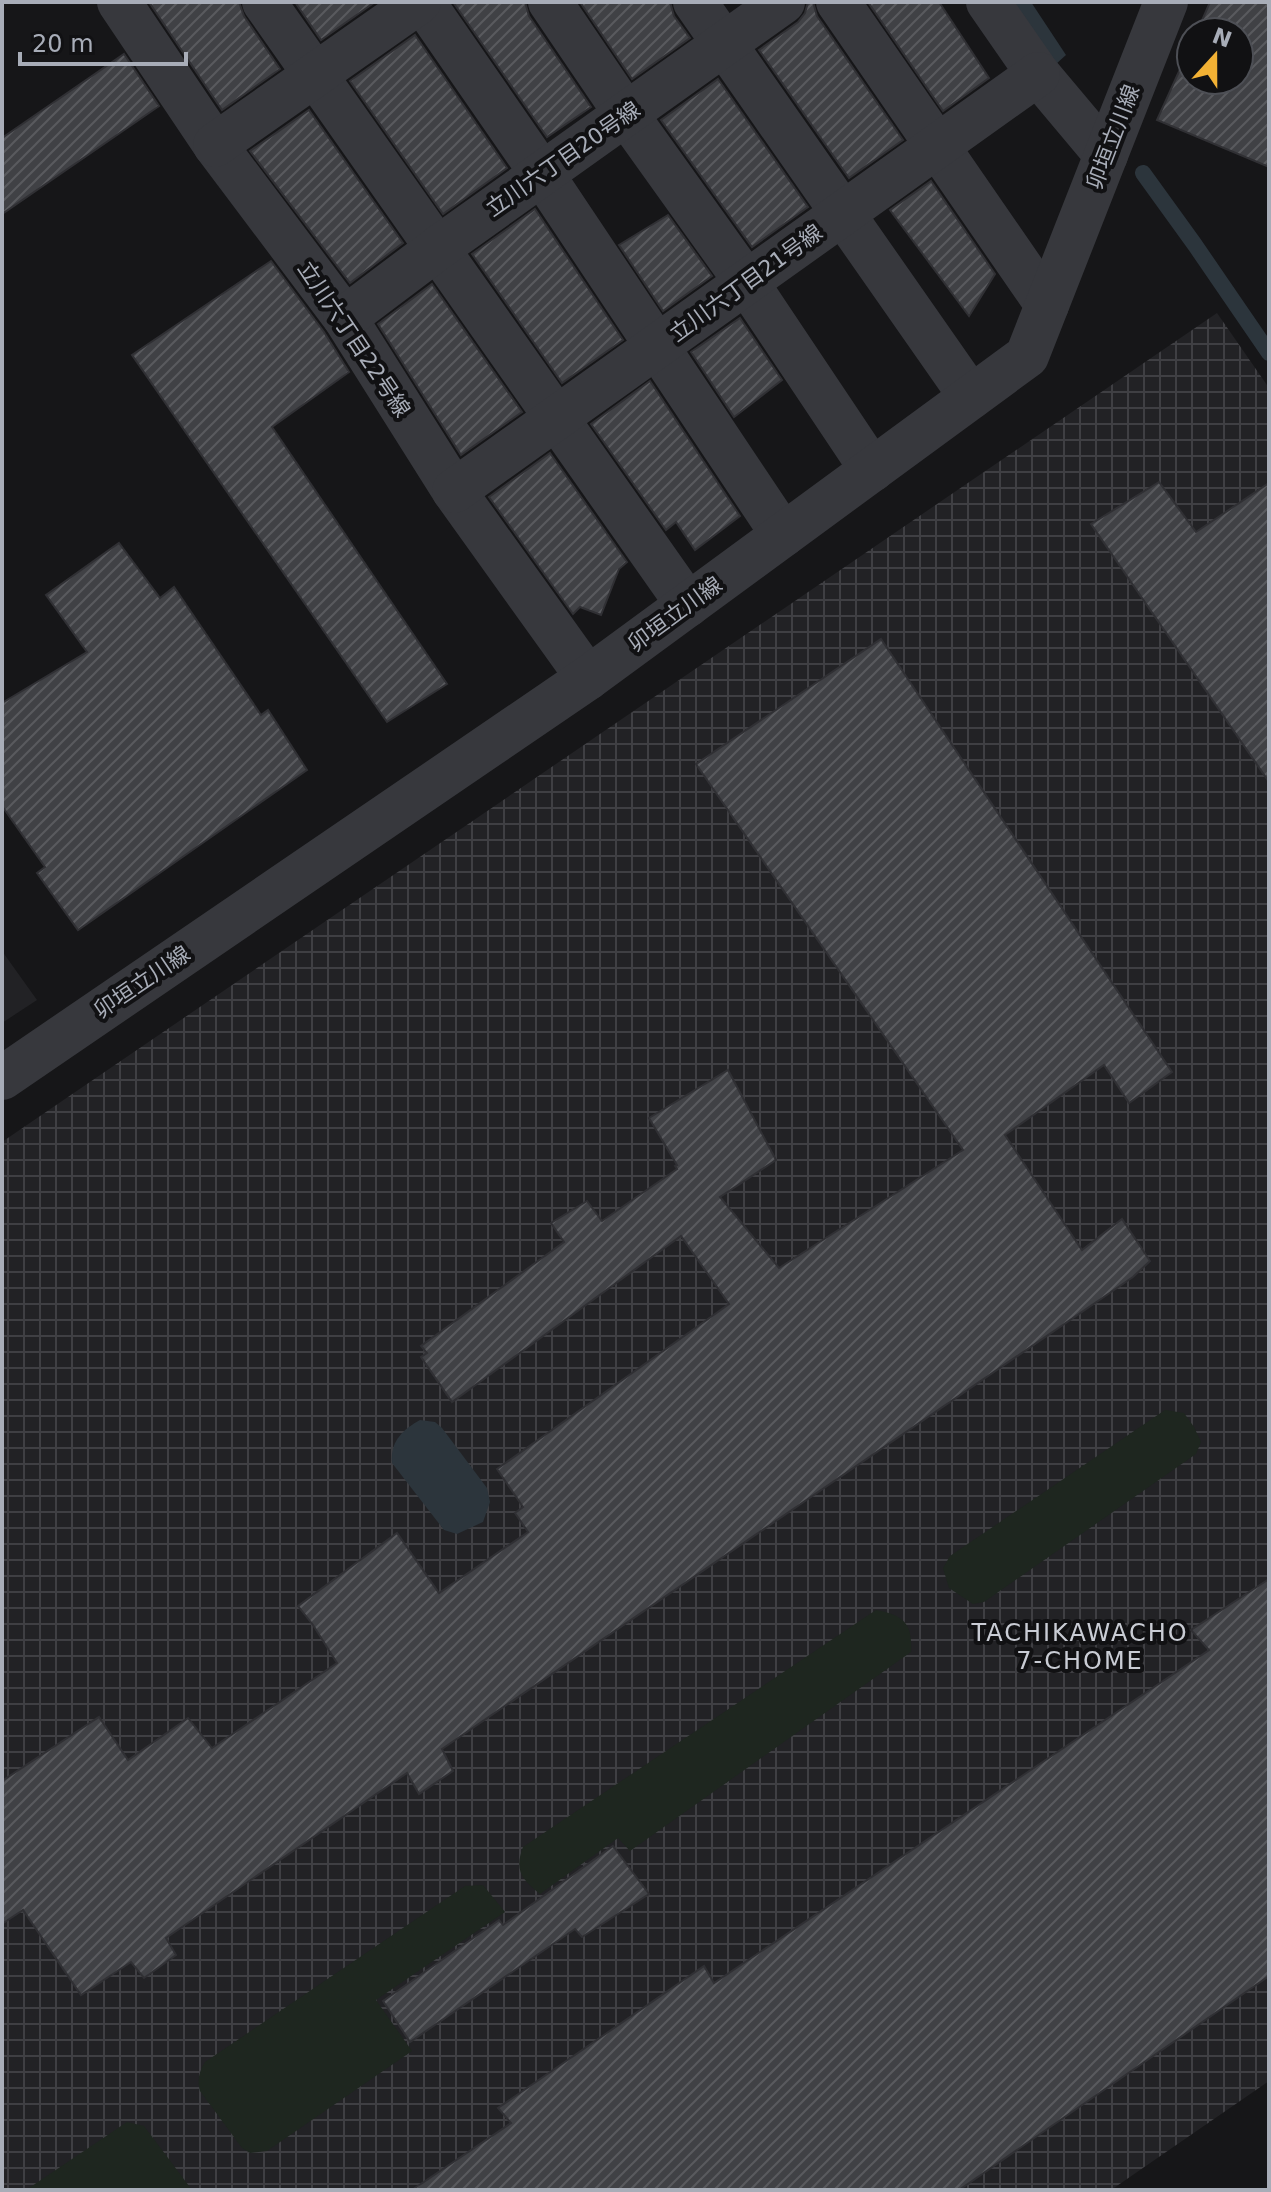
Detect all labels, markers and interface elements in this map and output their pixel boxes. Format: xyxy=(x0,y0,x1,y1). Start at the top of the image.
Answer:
scale bar xyxy=(20,16,186,66)
north arrow xyxy=(1175,16,1255,96)
text: N xyxy=(1209,23,1235,53)
text: 20 m xyxy=(32,30,94,58)
street label: 卯垣立川線 xyxy=(1082,81,1144,193)
street label: 立川六丁目20号線 xyxy=(481,97,645,221)
street label: 立川六丁目21号線 xyxy=(665,219,827,347)
street label: 立川六丁目22号線 xyxy=(293,257,415,421)
street label: 卯垣立川線 xyxy=(623,572,727,656)
street label: 卯垣立川線 xyxy=(89,941,195,1023)
district label: TACHIKAWACHO 7-CHOME xyxy=(970,1619,1189,1675)

